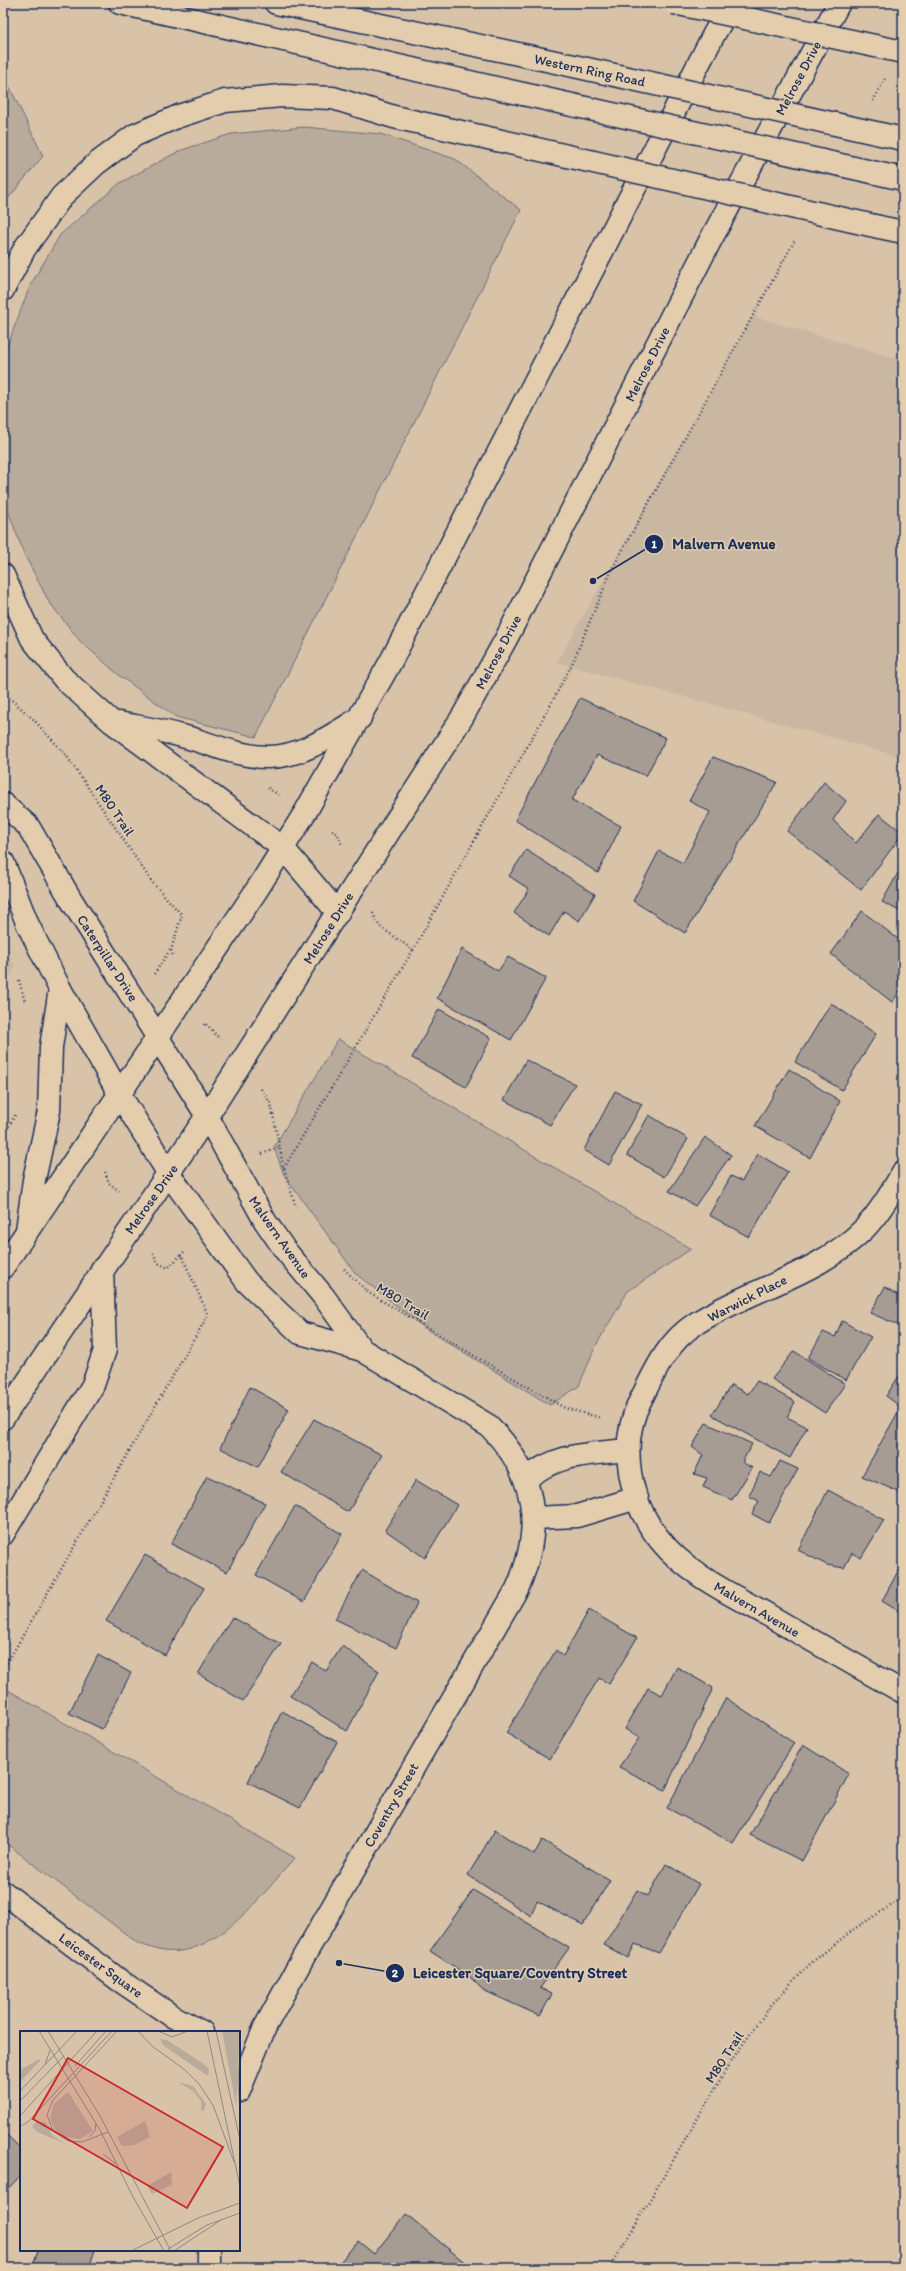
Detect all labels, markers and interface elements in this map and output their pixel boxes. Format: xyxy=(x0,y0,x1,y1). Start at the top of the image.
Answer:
street label: Melrose Drive xyxy=(772,38,825,118)
street label: Western Ring Road xyxy=(533,50,647,91)
street label: Melrose Drive xyxy=(621,324,674,405)
callout: Malvern Avenue xyxy=(644,530,783,557)
text: Malvern Avenue xyxy=(672,535,776,553)
text: 1 xyxy=(651,537,657,551)
street label: Melrose Drive xyxy=(472,612,525,692)
street label: M80 Trail xyxy=(91,781,138,839)
street label: Melrose Drive xyxy=(300,889,357,967)
street label: Caterpillar Drive xyxy=(73,912,142,1005)
street label: Melrose Drive xyxy=(121,1161,182,1238)
street label: Malvern Avenue xyxy=(245,1193,314,1282)
street label: Warwick Place xyxy=(705,1271,790,1326)
street label: M80 Trail xyxy=(373,1279,432,1324)
street label: Malvern Avenue xyxy=(711,1578,803,1641)
street label: Coventry Street xyxy=(360,1760,422,1850)
street label: Leicester Square xyxy=(55,1929,146,2002)
callout: Leicester Square/Coventry Street xyxy=(385,1959,635,1986)
text: Leicester Square/Coventry Street xyxy=(413,1964,628,1983)
text: 2 xyxy=(392,1966,399,1980)
street label: M80 Trail xyxy=(701,2028,748,2087)
inset map xyxy=(20,2031,240,2251)

